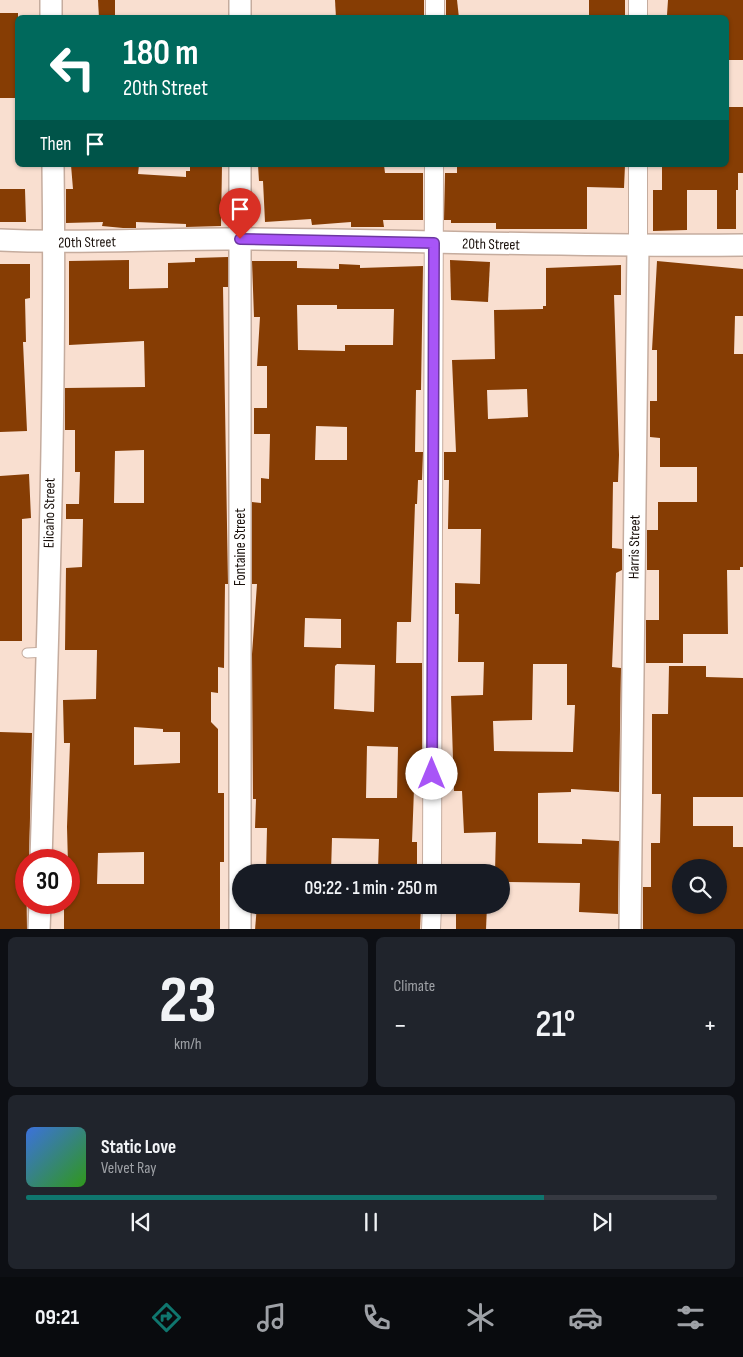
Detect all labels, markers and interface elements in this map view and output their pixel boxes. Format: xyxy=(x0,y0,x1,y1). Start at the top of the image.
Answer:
text: 180 m xyxy=(123,32,199,75)
icon: left xyxy=(40,35,105,100)
text: 20th Street xyxy=(123,75,208,102)
icon: arrive xyxy=(81,130,109,158)
text: Then xyxy=(40,133,71,156)
pin xyxy=(219,188,261,239)
icon: arrive xyxy=(226,195,254,223)
street label: 20th Street xyxy=(58,232,117,253)
street label: 20th Street xyxy=(462,234,521,255)
street label: Elicaño Street xyxy=(39,477,60,548)
street label: Fontaine Street xyxy=(231,508,250,586)
street label: Harris Street xyxy=(624,514,645,579)
position arrow xyxy=(405,747,457,799)
speed limit sign: 30 xyxy=(15,849,80,914)
map controls xyxy=(672,859,727,914)
button: search xyxy=(672,859,727,914)
text: 09:22 · 1 min · 250 m xyxy=(304,877,438,900)
text: 23 xyxy=(159,963,217,1041)
text: Climate xyxy=(394,977,435,996)
text: 21° xyxy=(535,1002,575,1047)
text: − xyxy=(394,1009,407,1042)
text: + xyxy=(703,1009,717,1042)
text: km/h xyxy=(174,1035,202,1054)
text: Static Love xyxy=(101,1136,176,1159)
text: Velvet Ray xyxy=(101,1159,156,1178)
icon: previous xyxy=(127,1208,155,1236)
icon: pause xyxy=(357,1208,385,1236)
icon: next xyxy=(588,1208,616,1236)
icon: directions xyxy=(149,1300,184,1335)
icon: music xyxy=(254,1300,289,1335)
icon: phone xyxy=(359,1300,394,1335)
icon: climate xyxy=(463,1300,498,1335)
icon: car xyxy=(568,1300,603,1335)
icon: filters xyxy=(673,1300,708,1335)
text: 09:21 xyxy=(35,1304,79,1331)

